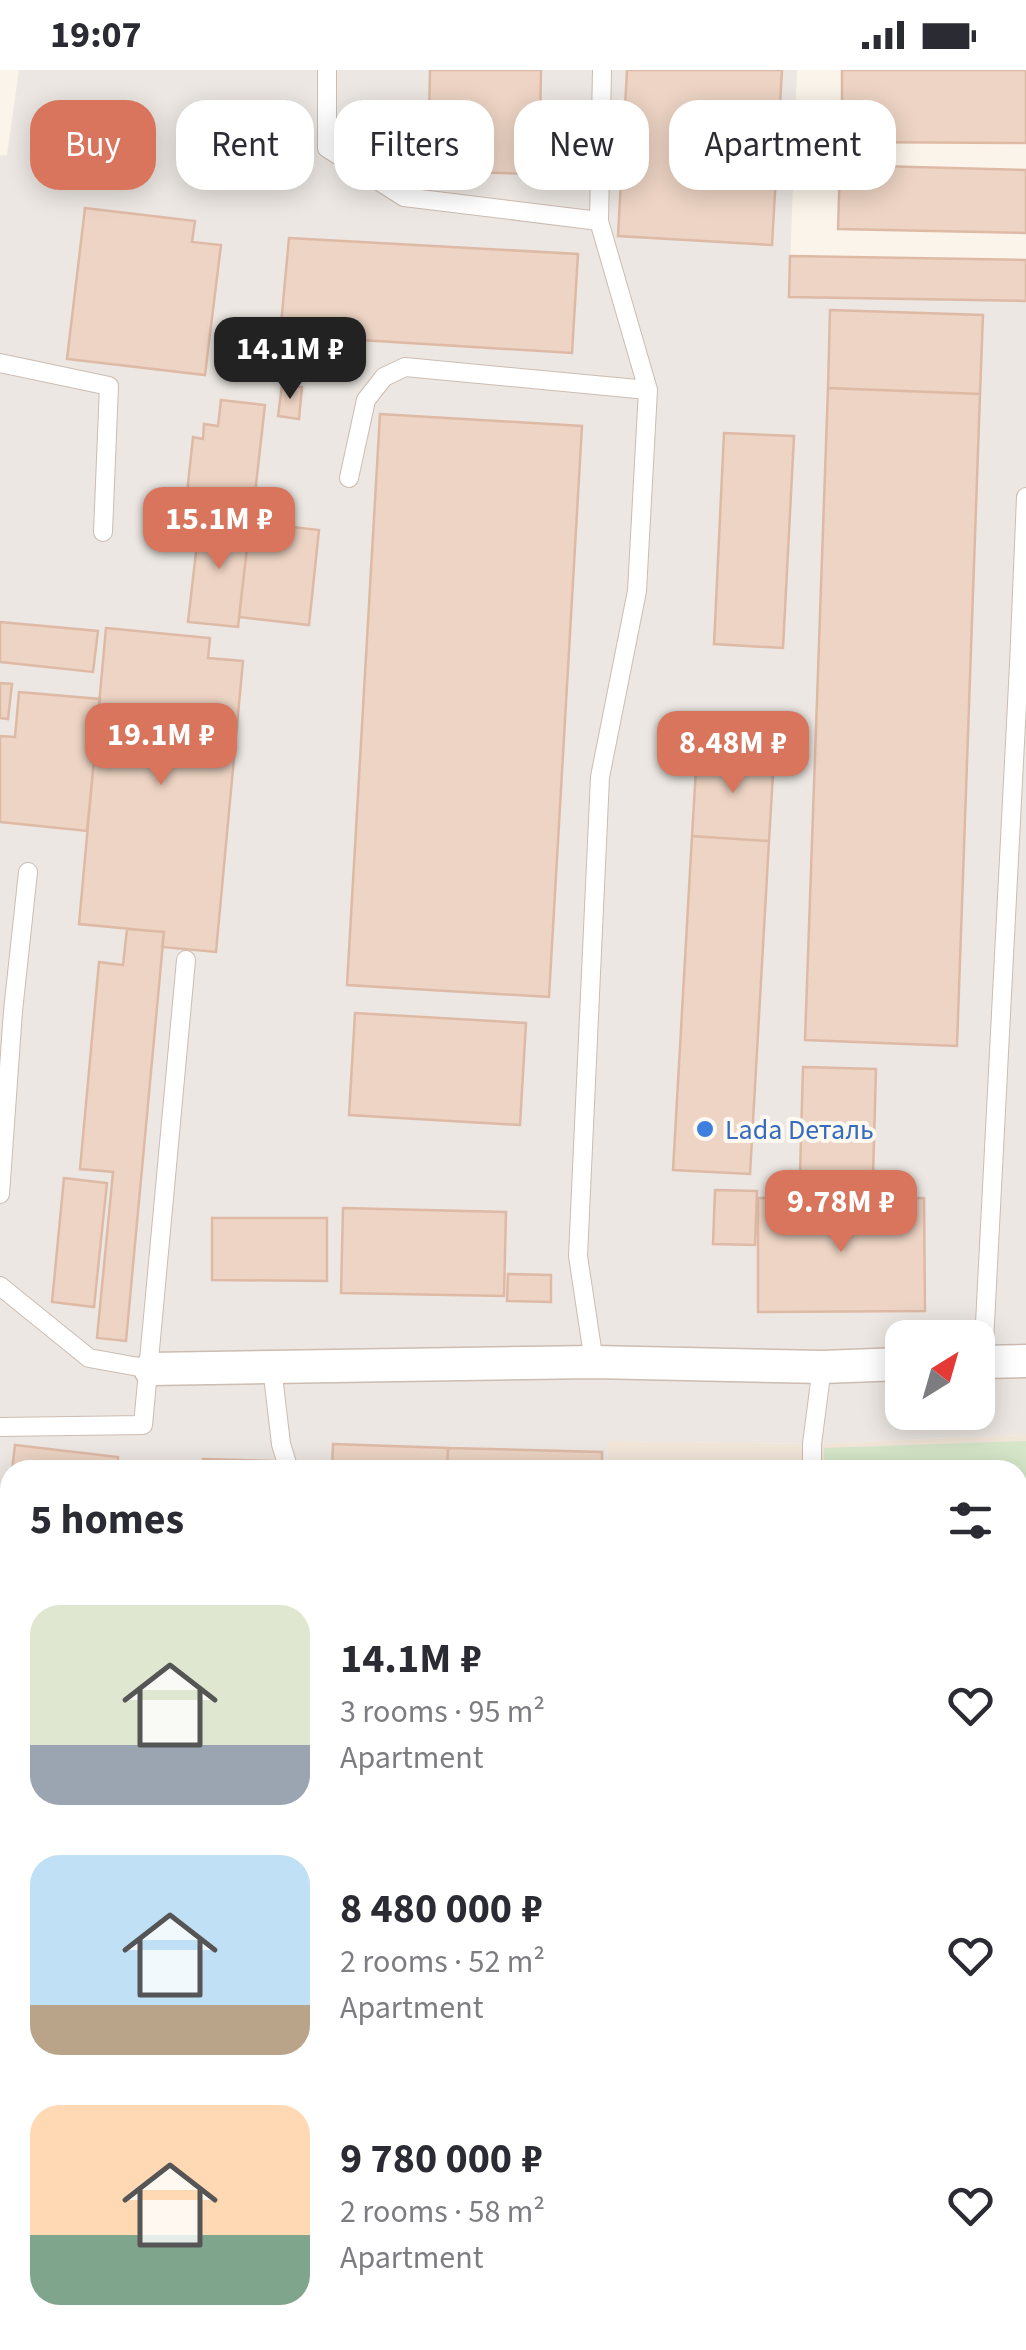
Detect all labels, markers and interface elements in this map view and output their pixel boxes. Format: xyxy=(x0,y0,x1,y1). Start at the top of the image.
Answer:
text: 19:07 xyxy=(50,8,142,62)
chip: Buy xyxy=(30,100,156,190)
chip: Rent xyxy=(176,100,314,190)
chip: Filters xyxy=(334,100,494,190)
chip: New xyxy=(514,100,649,190)
chip: Apartment xyxy=(669,100,896,190)
pin: 14.1M ₽ xyxy=(198,317,382,402)
text: 14.1M ₽ xyxy=(236,326,344,372)
pin: 15.1M ₽ xyxy=(127,487,311,572)
text: 15.1M ₽ xyxy=(165,496,273,542)
pin: 19.1M ₽ xyxy=(69,703,253,788)
pin: 8.48M ₽ xyxy=(641,711,825,796)
text: 19.1M ₽ xyxy=(107,712,215,758)
text: 8.48M ₽ xyxy=(679,720,787,766)
place label: Lada Dеталь xyxy=(725,1110,874,1150)
marker: Lada Dеталь xyxy=(694,1118,716,1140)
pin: 9.78M ₽ xyxy=(749,1170,933,1255)
text: 9.78M ₽ xyxy=(787,1179,895,1225)
north arrow xyxy=(885,1320,995,1430)
map controls xyxy=(885,1320,995,1430)
text: 5 homes xyxy=(30,1490,184,1550)
icon: filters xyxy=(943,1493,998,1548)
text: 14.1M ₽ xyxy=(340,1629,482,1689)
icon: home xyxy=(110,1645,230,1765)
icon: heart xyxy=(943,1678,998,1733)
text: 3 rooms · 95 m² xyxy=(340,1689,545,1735)
text: Apartment xyxy=(340,1735,483,1781)
text: 8 480 000 ₽ xyxy=(340,1879,543,1939)
icon: home xyxy=(110,1895,230,2015)
icon: heart xyxy=(943,1928,998,1983)
text: 2 rooms · 52 m² xyxy=(340,1939,545,1985)
text: Apartment xyxy=(340,1985,483,2031)
text: 9 780 000 ₽ xyxy=(340,2129,543,2189)
icon: home xyxy=(110,2145,230,2265)
icon: heart xyxy=(943,2178,998,2233)
text: 2 rooms · 58 m² xyxy=(340,2189,545,2235)
text: Apartment xyxy=(340,2235,483,2281)

